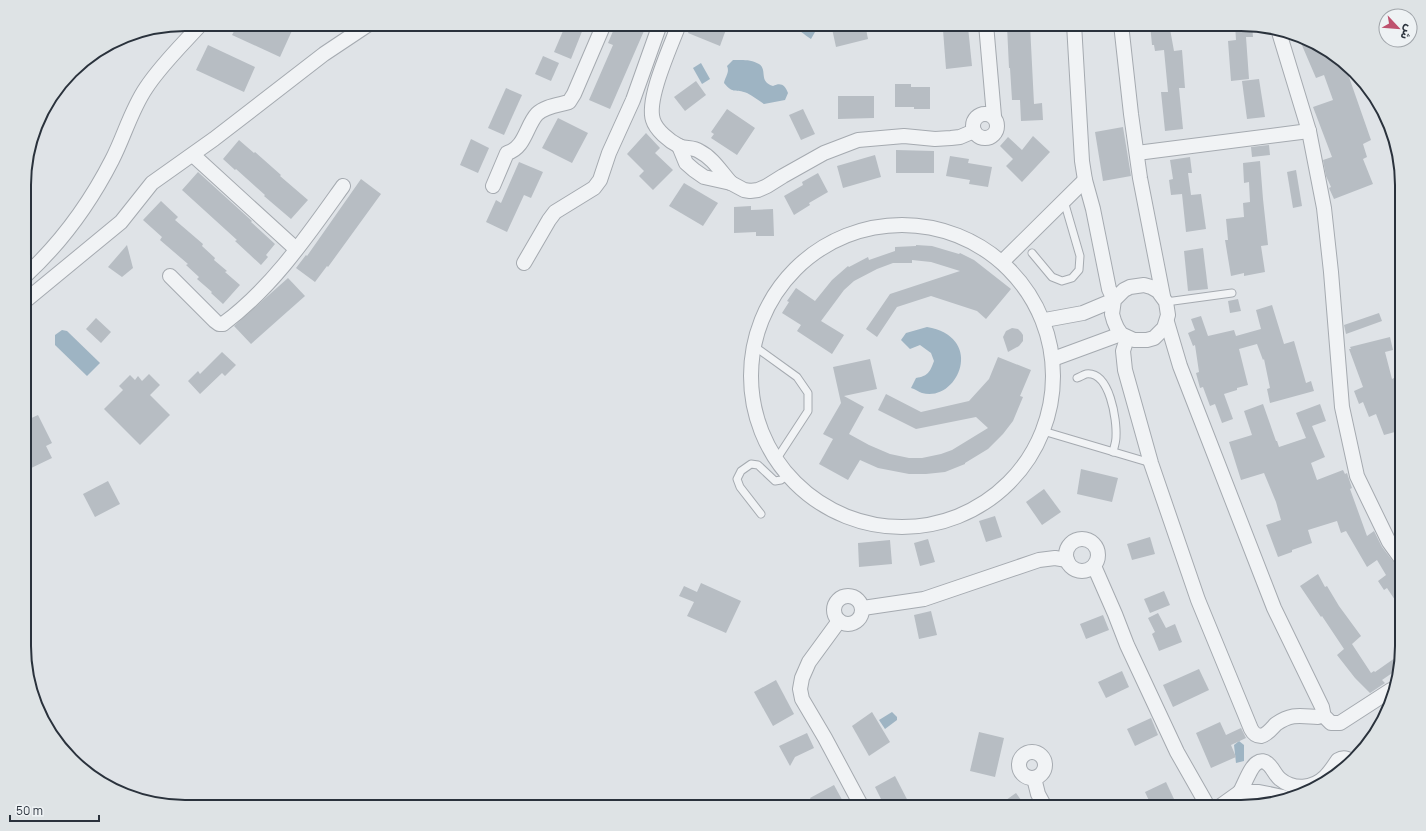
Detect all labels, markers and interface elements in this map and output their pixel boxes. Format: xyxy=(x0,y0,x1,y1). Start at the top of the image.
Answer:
north arrow xyxy=(1378,8,1418,48)
text: ش xyxy=(1397,23,1417,43)
scale bar xyxy=(10,797,99,823)
text: 50 m xyxy=(16,802,43,819)

